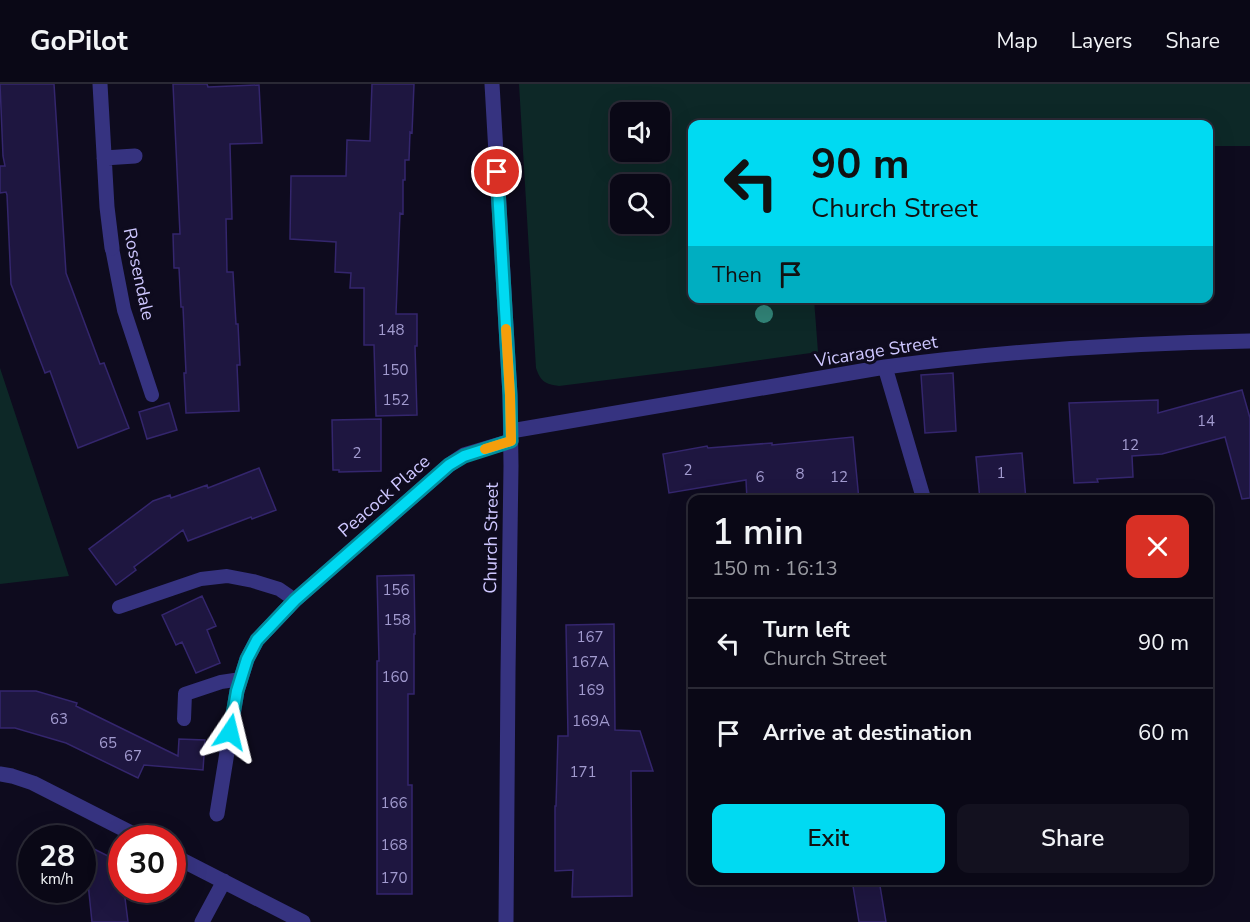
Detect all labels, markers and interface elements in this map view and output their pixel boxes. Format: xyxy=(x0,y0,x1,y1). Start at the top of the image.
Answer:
text: GoPilot xyxy=(30,22,128,60)
text: Map xyxy=(996,27,1038,55)
text: Layers xyxy=(1071,27,1132,55)
text: Share xyxy=(1165,27,1220,55)
map controls xyxy=(610,102,670,234)
button: sound xyxy=(610,102,670,162)
text: 90 m xyxy=(811,136,910,193)
icon: left xyxy=(712,144,790,222)
pin xyxy=(471,146,522,197)
icon: arrive xyxy=(480,155,513,188)
button: search xyxy=(610,174,670,234)
text: Church Street xyxy=(811,190,978,227)
street label: Rossendale xyxy=(118,226,160,322)
icon: arrive xyxy=(774,258,807,291)
text: Then xyxy=(712,260,762,290)
house number: 148 xyxy=(377,320,405,340)
street label: Vicarage Street xyxy=(812,329,940,373)
house number: 150 xyxy=(381,360,409,380)
house number: 152 xyxy=(382,390,410,410)
house number: 14 xyxy=(1197,411,1215,431)
house number: 12 xyxy=(1121,435,1139,455)
house number: 2 xyxy=(352,443,362,463)
street label: Peacock Place xyxy=(333,449,435,543)
house number: 2 xyxy=(683,460,693,480)
house number: 1 xyxy=(996,463,1006,483)
house number: 8 xyxy=(795,464,805,484)
house number: 6 xyxy=(755,467,765,487)
house number: 12 xyxy=(830,467,848,487)
street label: Church Street xyxy=(478,482,504,594)
text: 1 min xyxy=(712,508,804,557)
button: close xyxy=(1126,515,1189,578)
text: 150 m · 16:13 xyxy=(712,555,838,582)
house number: 156 xyxy=(382,580,410,600)
house number: 158 xyxy=(383,610,411,630)
text: Turn left xyxy=(763,615,850,645)
house number: 167 xyxy=(576,627,604,647)
icon: left xyxy=(712,627,745,660)
text: 90 m xyxy=(1138,628,1189,658)
text: Church Street xyxy=(763,645,886,672)
house number: 167A xyxy=(571,652,609,672)
house number: 160 xyxy=(381,667,409,687)
house number: 169 xyxy=(577,680,605,700)
position arrow xyxy=(198,700,262,764)
house number: 63 xyxy=(50,709,68,729)
house number: 169A xyxy=(572,711,610,731)
icon: arrive xyxy=(712,717,745,750)
text: Arrive at destination xyxy=(763,718,972,748)
text: 60 m xyxy=(1138,718,1189,748)
house number: 65 xyxy=(99,733,117,753)
house number: 67 xyxy=(124,746,142,766)
house number: 171 xyxy=(569,762,597,782)
house number: 166 xyxy=(380,793,408,813)
button: Exit xyxy=(712,804,945,873)
button: Share xyxy=(957,804,1189,873)
speed limit sign: 30 xyxy=(108,825,186,903)
house number: 168 xyxy=(380,835,408,855)
text: 28 xyxy=(39,836,75,877)
house number: 170 xyxy=(380,868,408,888)
text: km/h xyxy=(40,869,74,889)

